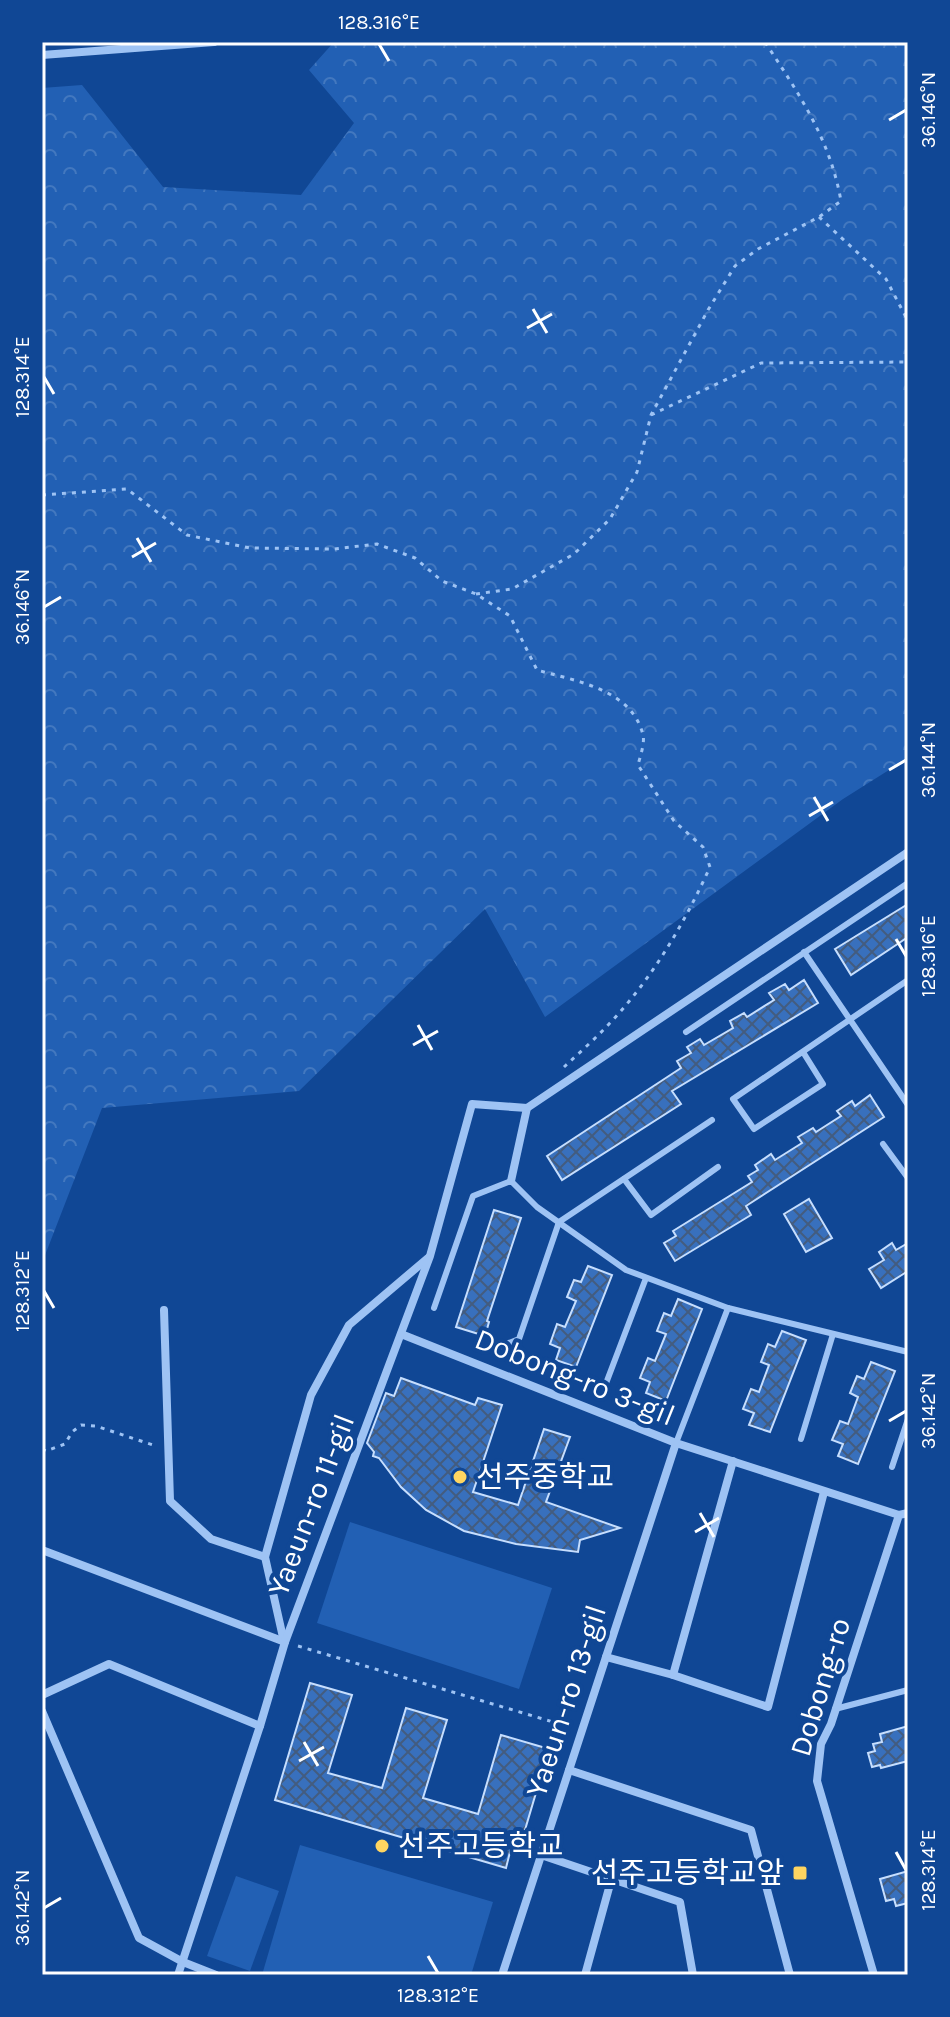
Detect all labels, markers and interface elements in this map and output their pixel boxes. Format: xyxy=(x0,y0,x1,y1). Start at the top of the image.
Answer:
text: 128.316°E xyxy=(338,11,420,34)
text: 36.146°N xyxy=(917,72,940,148)
text: 128.314°E xyxy=(11,336,34,418)
text: 36.146°N xyxy=(11,569,34,645)
text: 36.144°N xyxy=(917,722,940,798)
text: 128.316°E xyxy=(917,915,940,997)
text: 128.312°E xyxy=(11,1250,34,1332)
street label: Dobong-ro 3-gil xyxy=(470,1320,680,1434)
text: 36.142°N xyxy=(917,1373,940,1449)
street label: Yaeun-ro 11-gil xyxy=(260,1409,362,1601)
place label: 선주중학교 xyxy=(476,1459,614,1495)
marker: 선주중학교 xyxy=(451,1468,469,1486)
street label: Yaeun-ro 13-gil xyxy=(518,1600,614,1802)
street label: Dobong-ro xyxy=(782,1613,858,1761)
place label: 선주고등학교 xyxy=(398,1828,564,1864)
text: 128.314°E xyxy=(917,1829,940,1911)
marker: 선주고등학교 xyxy=(373,1837,391,1855)
place label: 선주고등학교앞 xyxy=(591,1855,784,1891)
marker: 선주고등학교앞 xyxy=(791,1864,809,1882)
text: 36.142°N xyxy=(11,1870,34,1946)
text: 128.312°E xyxy=(397,1984,479,2007)

